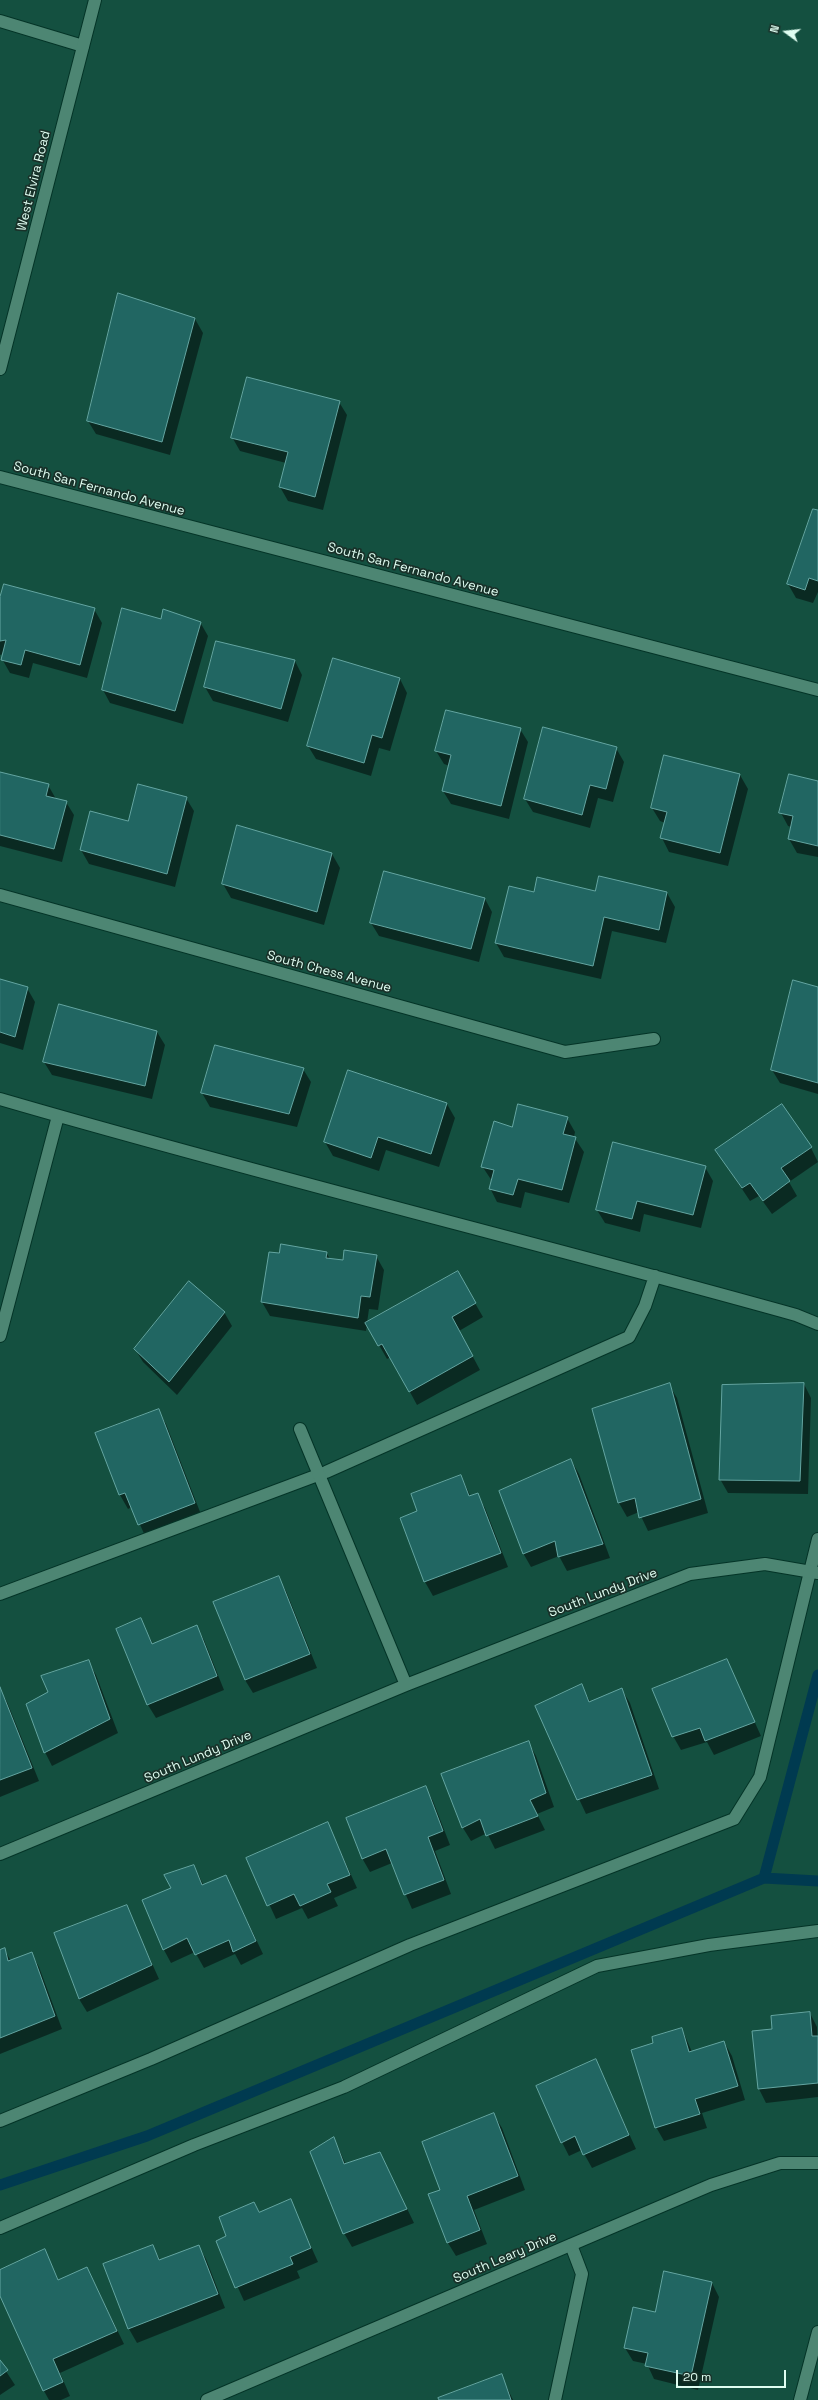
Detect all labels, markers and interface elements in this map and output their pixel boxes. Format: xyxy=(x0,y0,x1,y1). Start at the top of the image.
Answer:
north arrow xyxy=(766,12,806,52)
text: N xyxy=(767,24,782,34)
street label: West Elvira Road xyxy=(14,129,54,233)
street label: South San Fernando Avenue xyxy=(12,459,186,519)
street label: South San Fernando Avenue xyxy=(326,540,500,600)
street label: South Chess Avenue xyxy=(265,948,393,996)
street label: South Lundy Drive xyxy=(547,1565,659,1621)
street label: South Lundy Drive xyxy=(142,1727,254,1787)
street label: South Leary Drive xyxy=(451,2229,559,2287)
scale bar xyxy=(678,2362,788,2388)
text: 20 m xyxy=(683,2369,711,2385)

